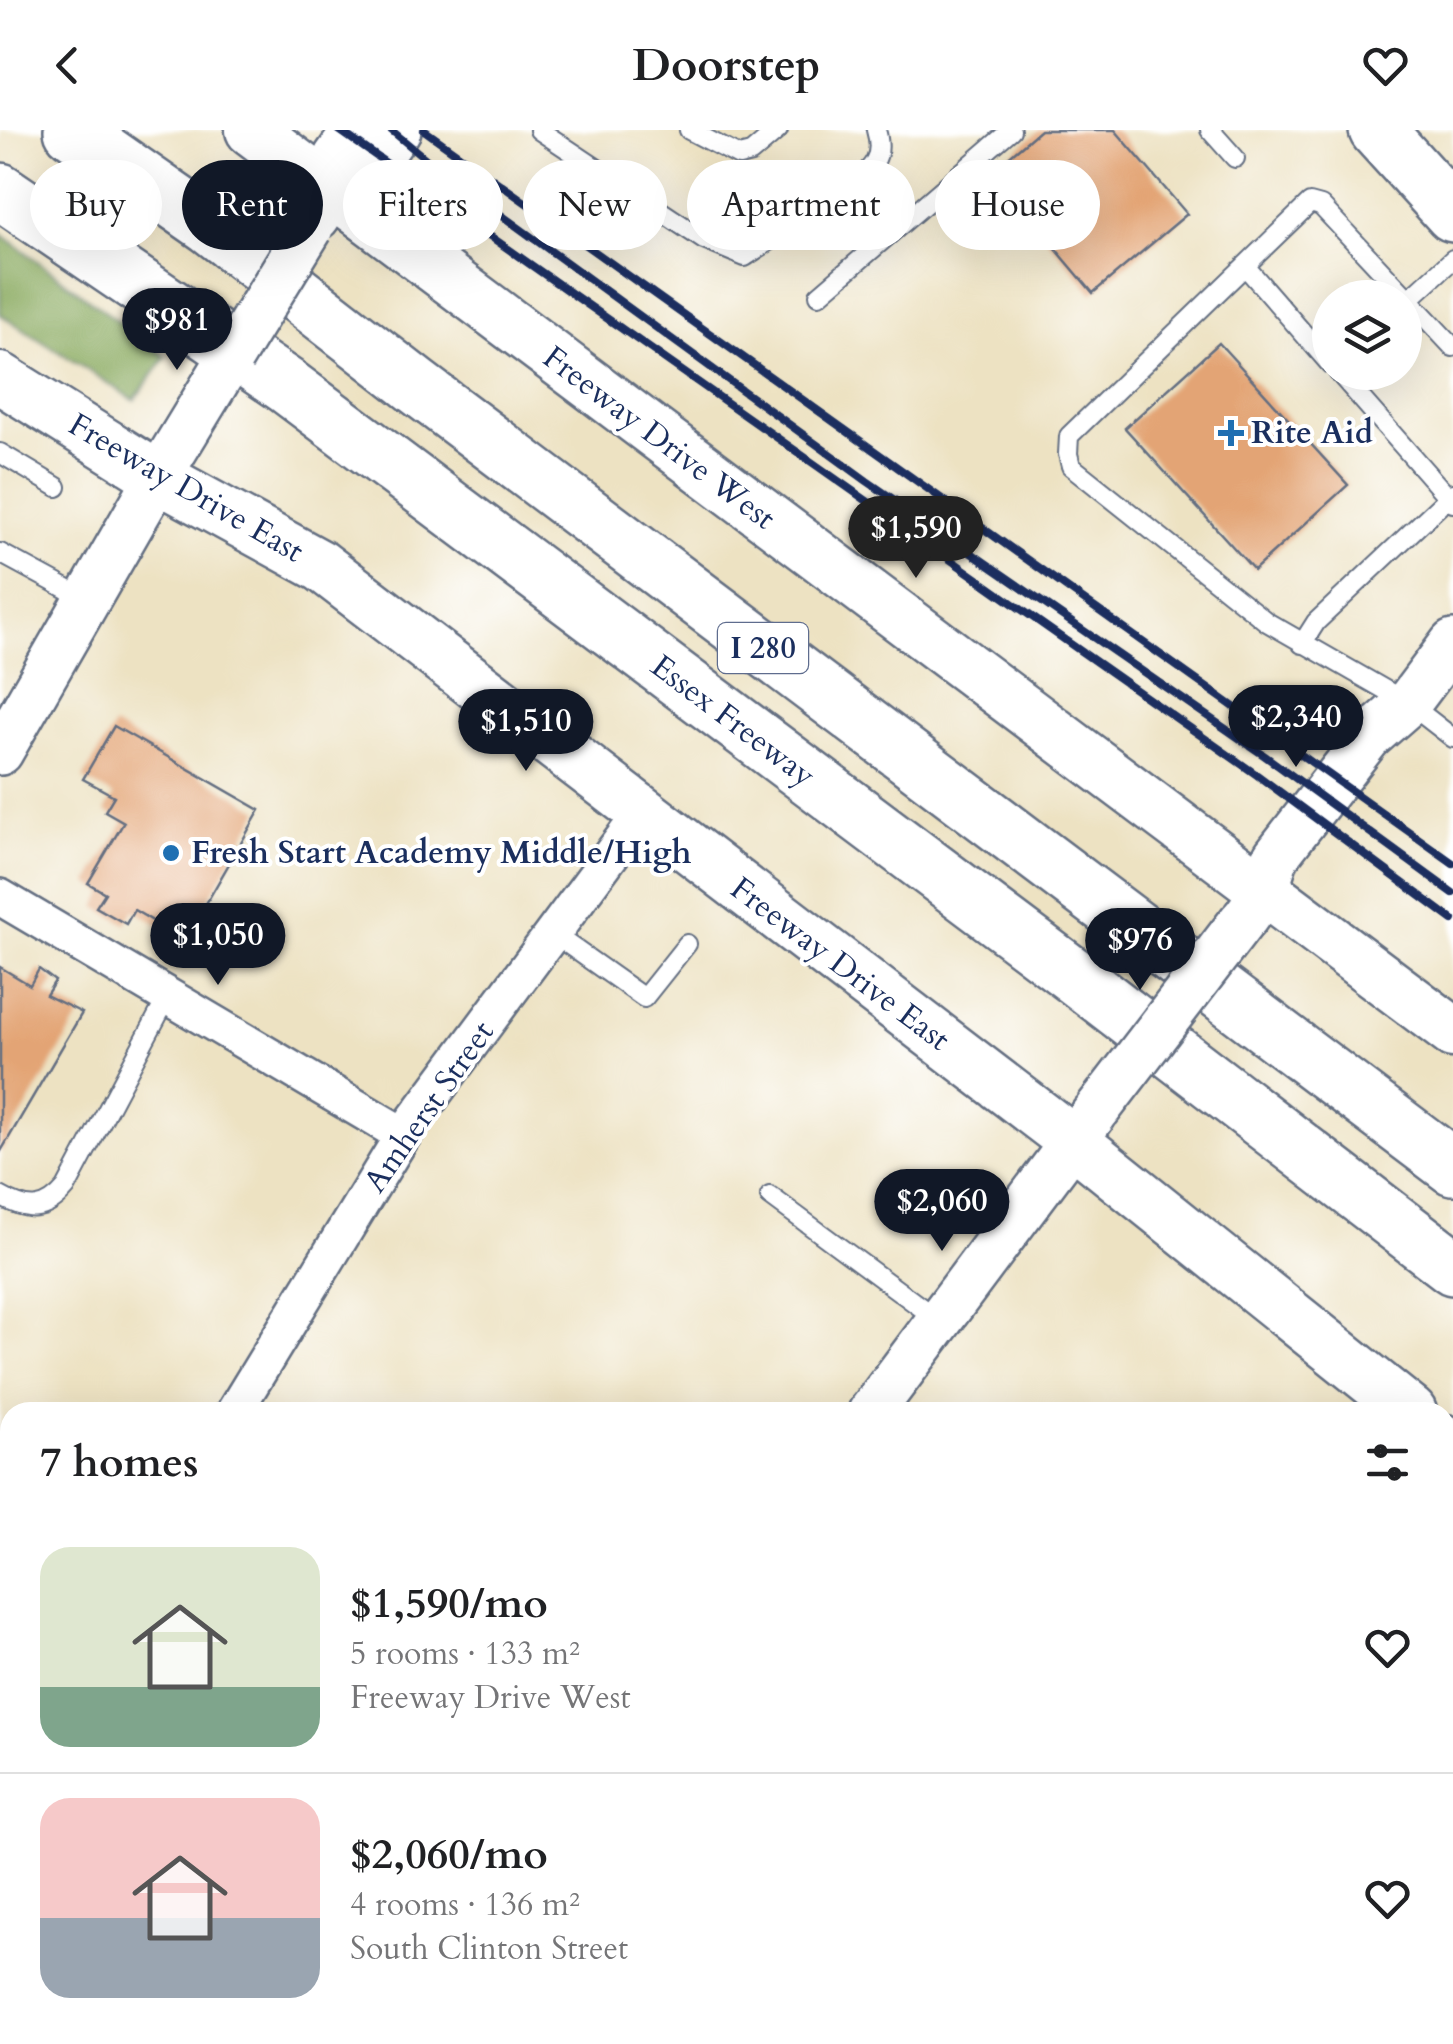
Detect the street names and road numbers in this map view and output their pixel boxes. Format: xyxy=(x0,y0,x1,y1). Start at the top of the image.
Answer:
street label: Freeway Drive West xyxy=(534,336,784,540)
street label: Freeway Drive East xyxy=(61,403,311,573)
road number: I 280 xyxy=(718,623,808,673)
street label: Essex Freeway xyxy=(642,645,824,797)
street label: Freeway Drive East xyxy=(721,867,959,1061)
street label: Amherst Street xyxy=(354,1012,504,1202)

